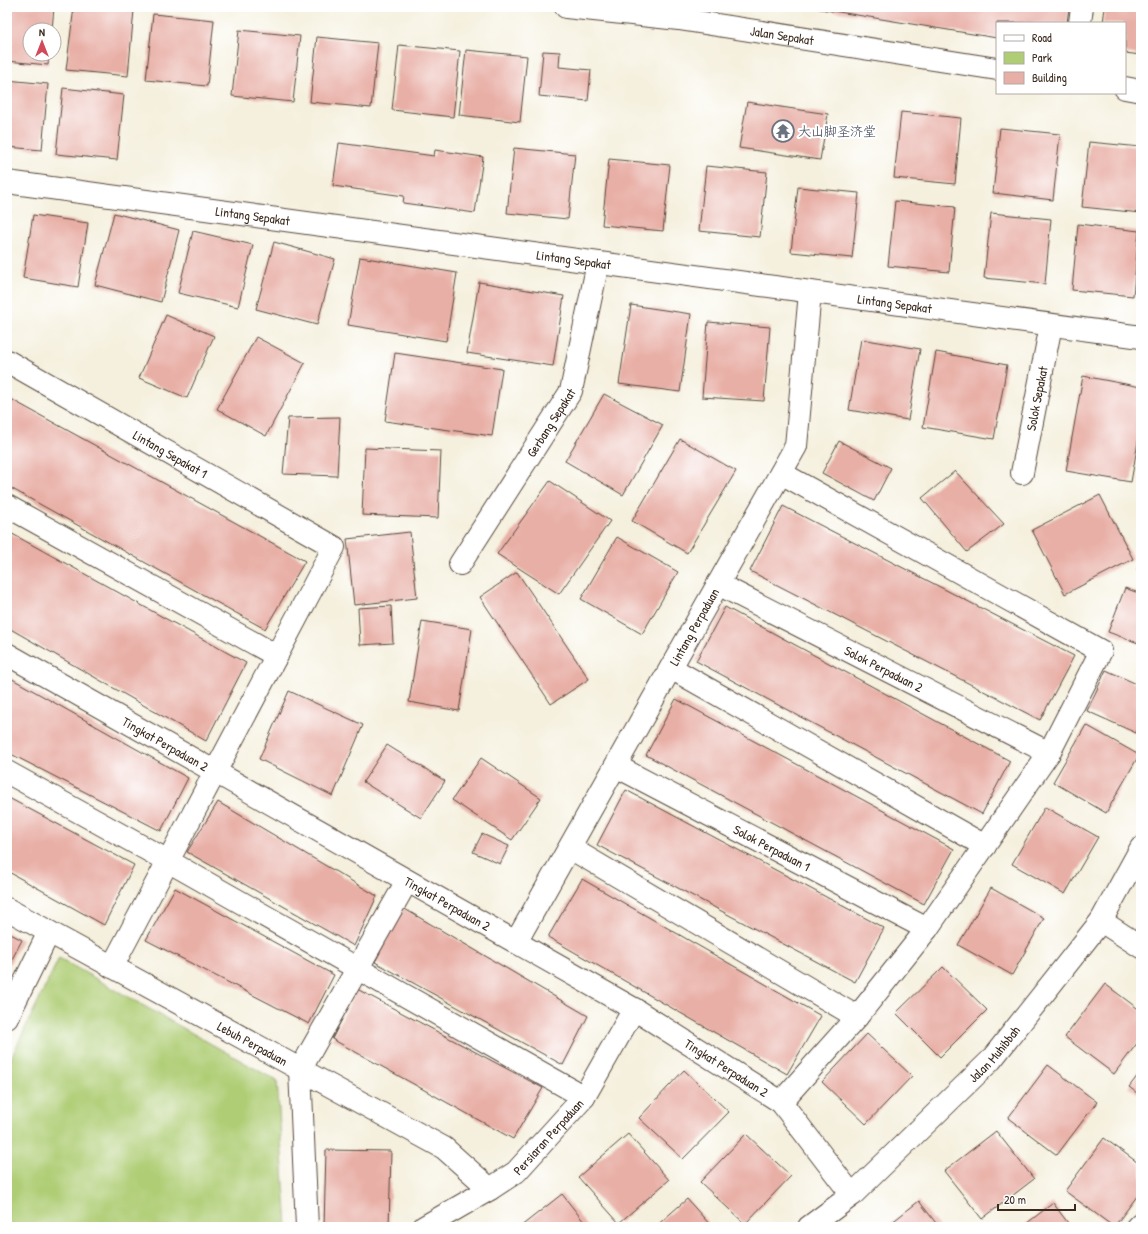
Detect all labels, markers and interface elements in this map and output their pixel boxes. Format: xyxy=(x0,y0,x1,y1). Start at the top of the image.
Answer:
street label: Jalan Sepakat xyxy=(749,21,816,49)
north arrow xyxy=(22,22,62,62)
legend xyxy=(996,22,1126,94)
text: N xyxy=(39,25,45,39)
text: Road xyxy=(1032,29,1052,46)
text: Park xyxy=(1032,49,1052,66)
text: Building xyxy=(1032,69,1067,86)
temple icon: 大山脚圣济堂 xyxy=(770,118,796,144)
place label: 大山脚圣济堂 xyxy=(798,122,876,140)
street label: Lintang Sepakat xyxy=(214,202,291,230)
street label: Lintang Sepakat xyxy=(535,245,613,274)
street label: Lintang Sepakat xyxy=(856,289,934,317)
street label: Solok Sepakat xyxy=(1022,364,1052,432)
street label: Gerbang Sepakat xyxy=(522,384,580,460)
street label: Lintang Sepakat 1 xyxy=(130,426,211,482)
street label: Lintang Perpaduan xyxy=(665,585,723,669)
street label: Solok Perpaduan 2 xyxy=(841,641,926,696)
street label: Tingkat Perpaduan 2 xyxy=(119,712,212,775)
street label: Solok Perpaduan 1 xyxy=(730,820,814,875)
street label: Tingkat Perpaduan 2 xyxy=(401,872,494,935)
street label: Lebuh Perpaduan xyxy=(214,1017,291,1070)
street label: Jalan Muhibbah xyxy=(964,1021,1024,1086)
street label: Tingkat Perpaduan 2 xyxy=(681,1034,772,1101)
street label: Persiaran Perpaduan xyxy=(509,1095,587,1179)
scale bar xyxy=(998,1186,1075,1212)
text: 20 m xyxy=(1004,1191,1026,1208)

